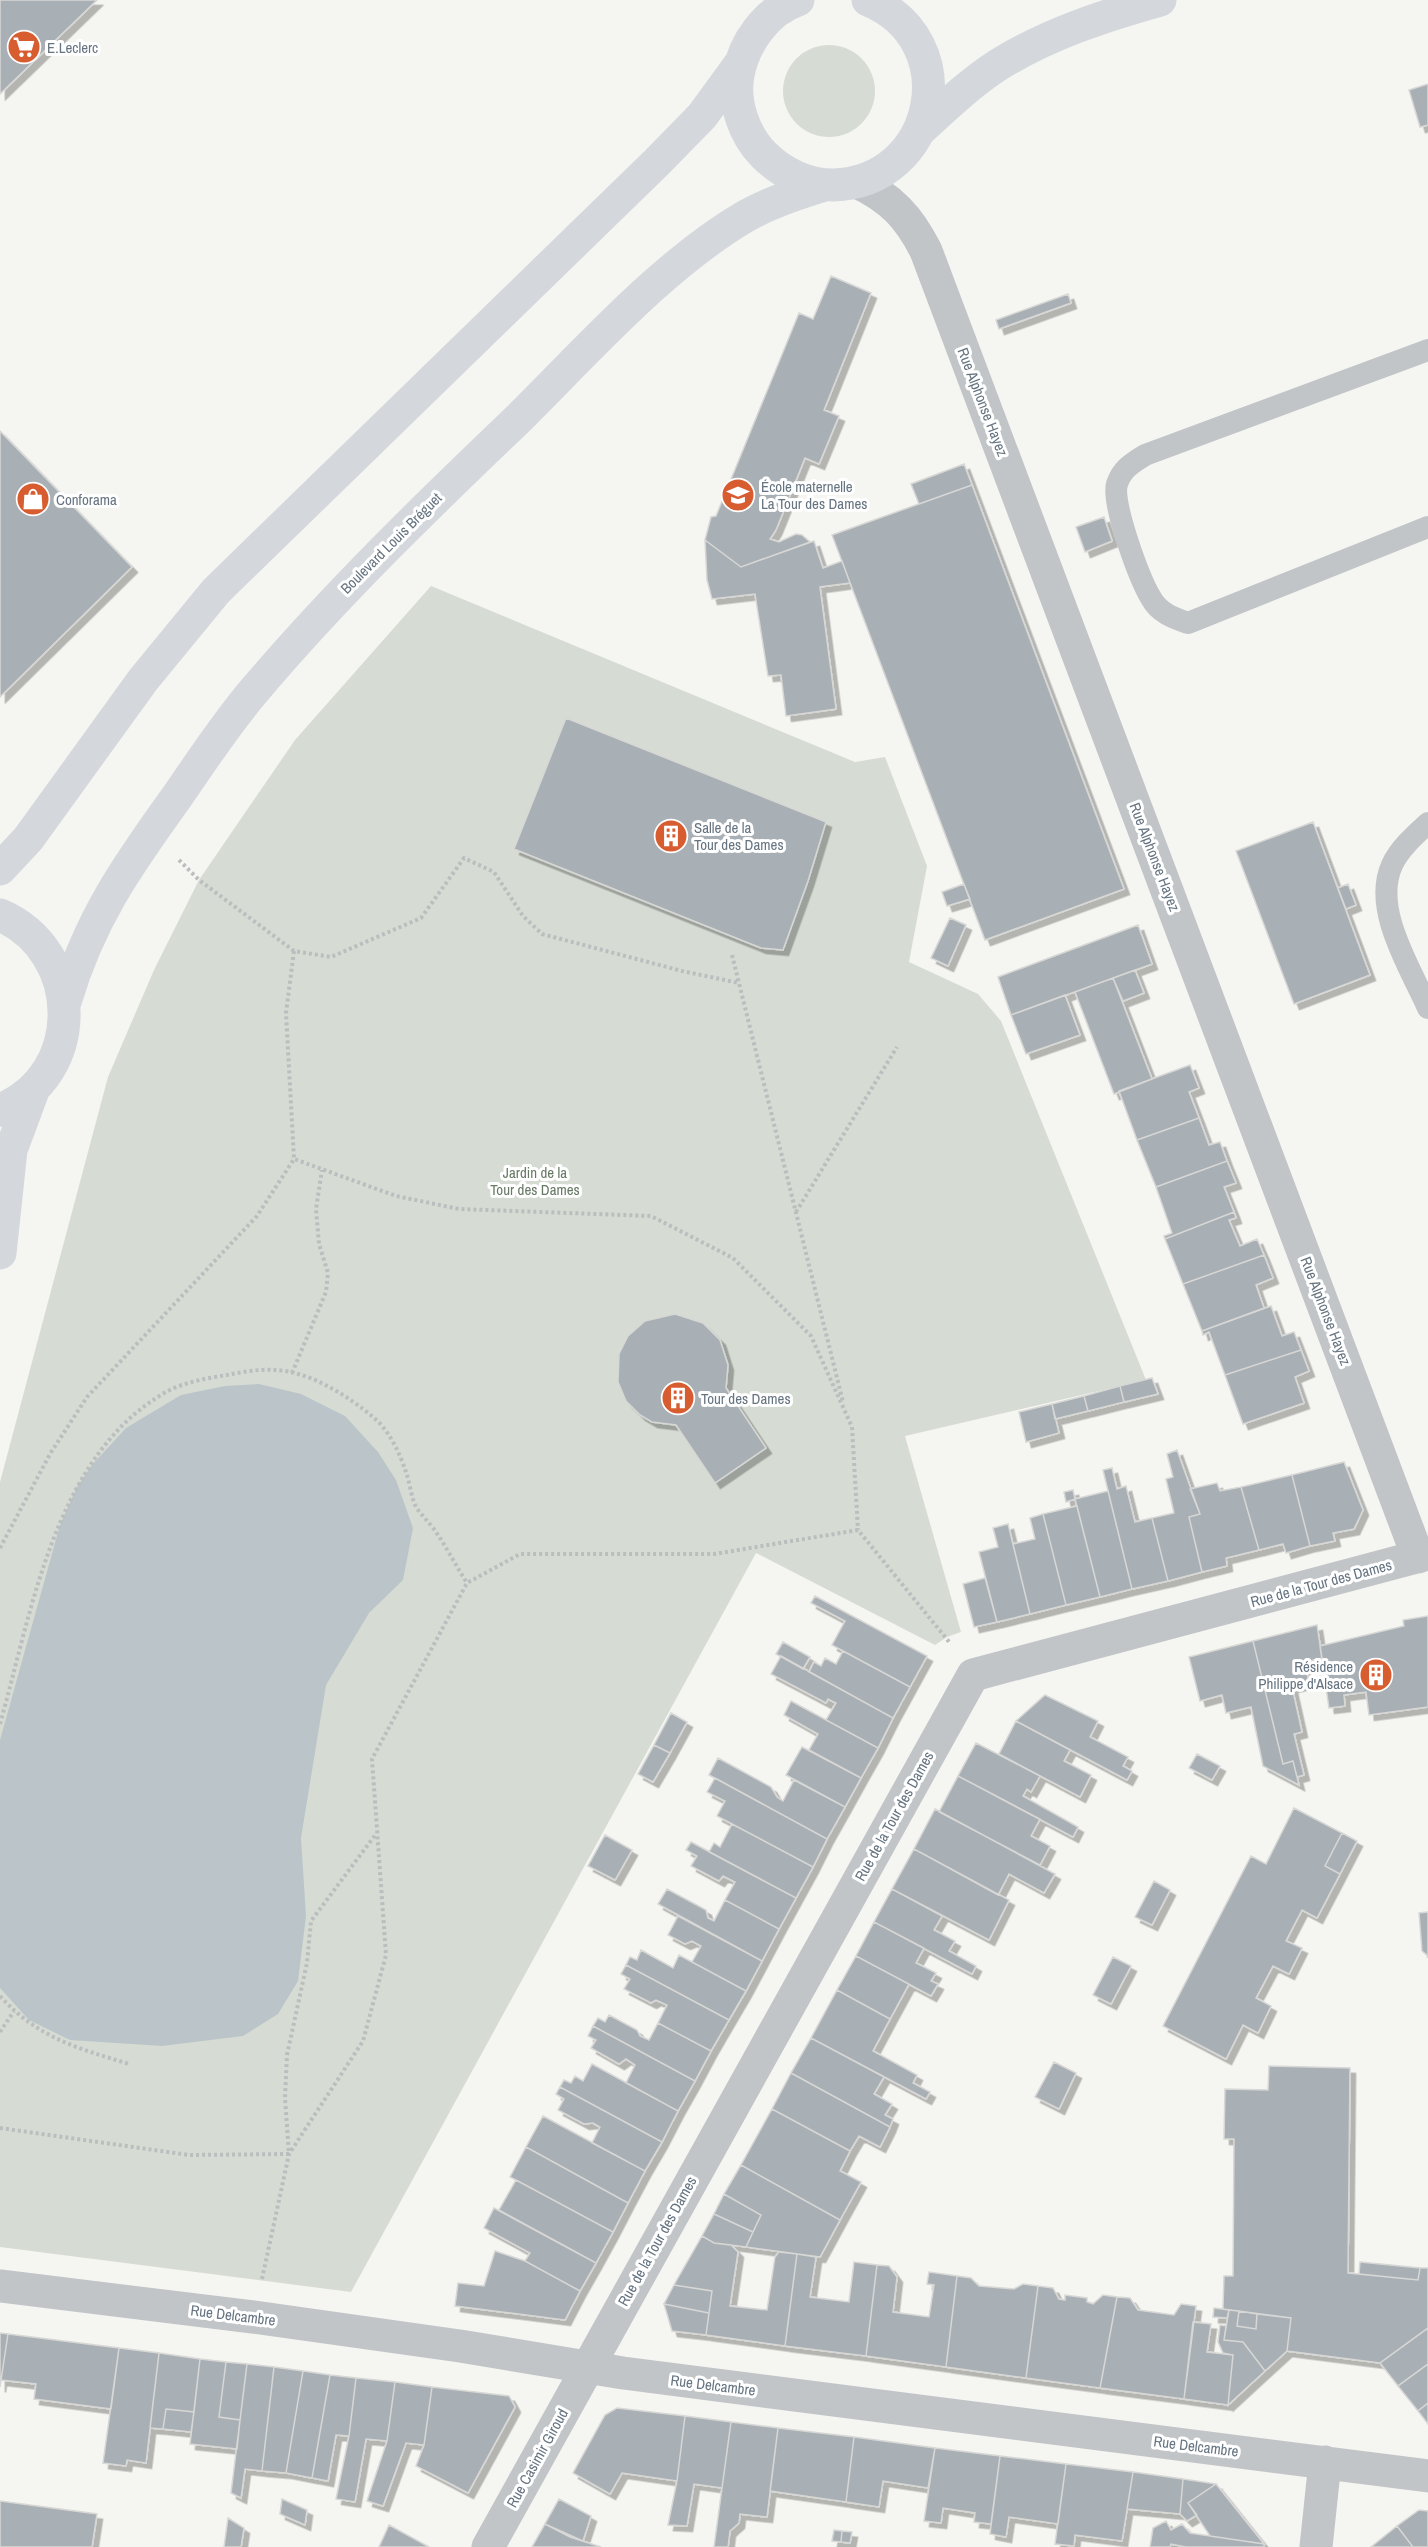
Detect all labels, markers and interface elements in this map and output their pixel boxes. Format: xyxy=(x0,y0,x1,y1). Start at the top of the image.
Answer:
supermarket icon: E.Leclerc xyxy=(6,29,42,65)
place label: E.Leclerc xyxy=(47,37,98,58)
street label: Rue Alphonse Hayez xyxy=(953,345,1013,459)
place label: École maternelle La Tour des Dames xyxy=(761,476,867,514)
school or university icon: École maternelle La Tour des Dames xyxy=(720,477,756,513)
shop icon: Conforama xyxy=(15,481,51,517)
street label: Boulevard Louis Bréguet xyxy=(336,487,447,598)
place label: Conforama xyxy=(56,489,117,510)
street label: Rue Alphonse Hayez xyxy=(1125,800,1185,914)
place label: Salle de la Tour des Dames xyxy=(694,817,784,855)
building icon: Salle de la Tour des Dames xyxy=(653,818,689,854)
park label: Jardin de la Tour des Dames xyxy=(490,1162,580,1200)
street label: Rue Alphonse Hayez xyxy=(1296,1254,1356,1368)
building icon: Tour des Dames xyxy=(660,1380,696,1416)
place label: Tour des Dames xyxy=(701,1388,791,1409)
street label: Rue de la Tour des Dames xyxy=(1248,1554,1394,1612)
place label: Résidence Philippe d'Alsace xyxy=(1258,1656,1353,1694)
building icon: Résidence Philippe d'Alsace xyxy=(1358,1657,1394,1693)
street label: Rue de la Tour des Dames xyxy=(850,1747,938,1885)
street label: Rue de la Tour des Dames xyxy=(613,2172,701,2310)
street label: Rue Delcambre xyxy=(189,2299,277,2331)
street label: Rue Delcambre xyxy=(669,2369,757,2401)
street label: Rue Casimir Giroud xyxy=(501,2405,573,2511)
street label: Rue Delcambre xyxy=(1152,2430,1240,2462)

